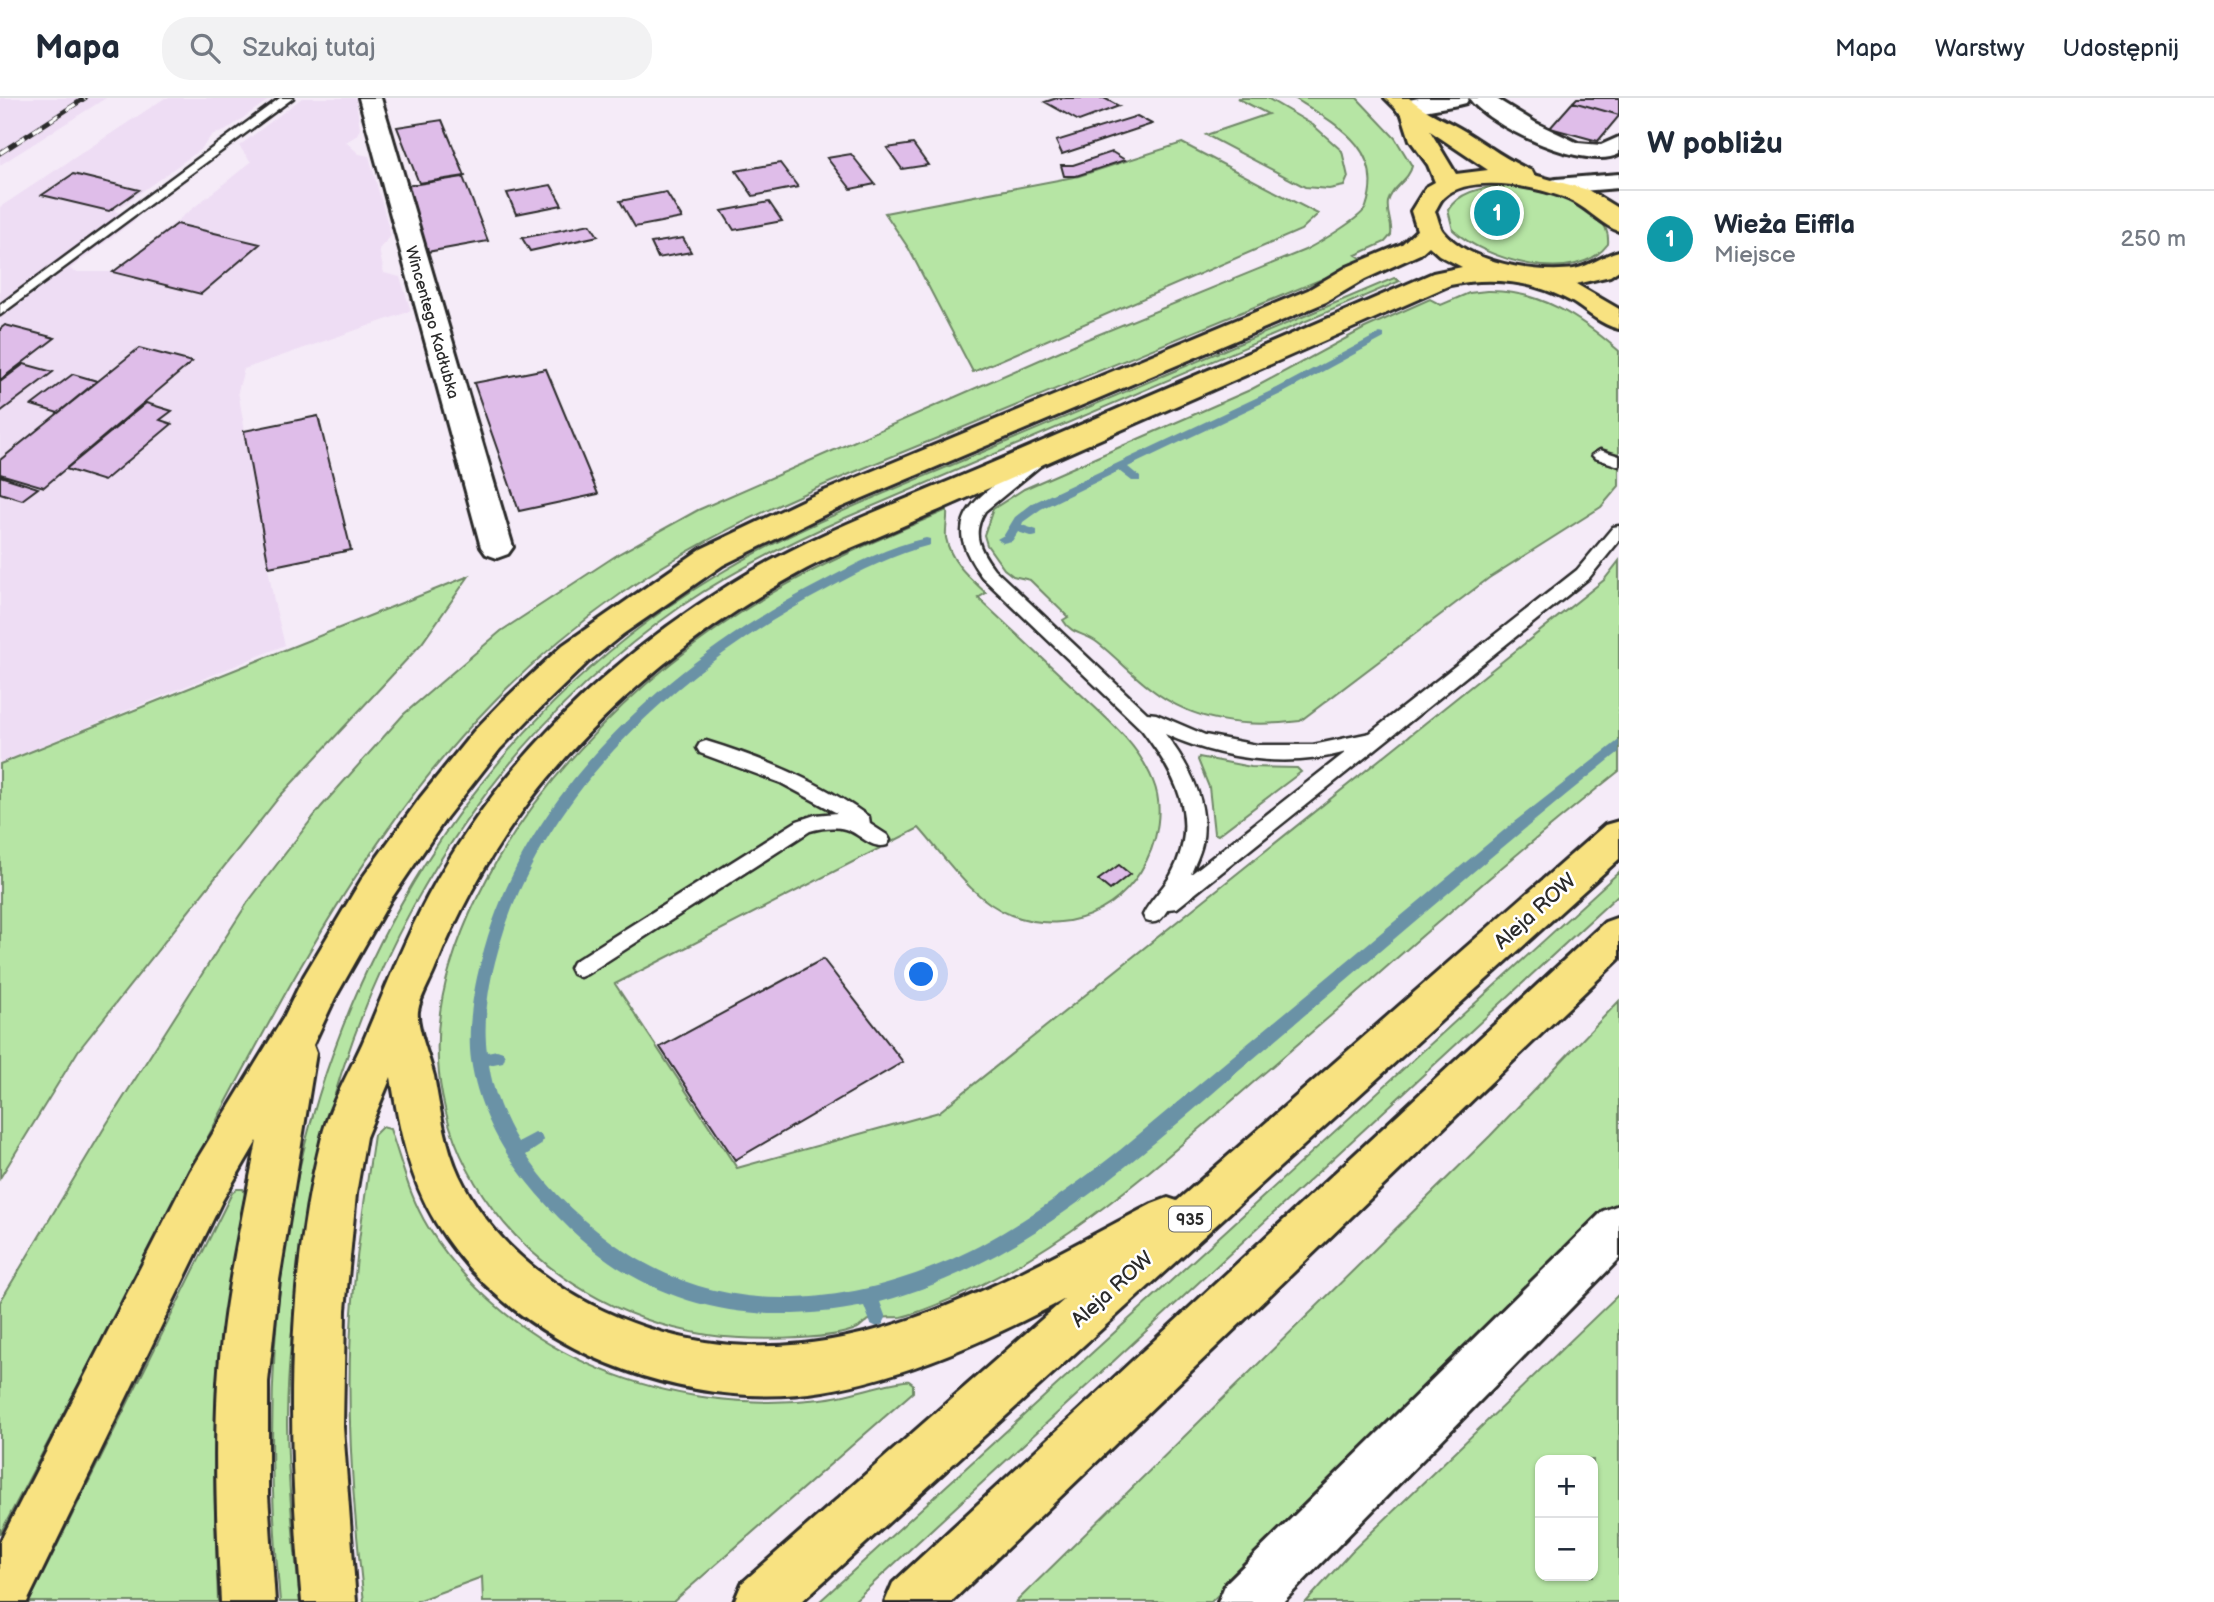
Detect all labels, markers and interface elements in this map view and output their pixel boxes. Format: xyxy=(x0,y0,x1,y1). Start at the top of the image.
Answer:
search box xyxy=(162,17,652,80)
text: Mapa xyxy=(35,28,120,68)
icon: search xyxy=(186,29,224,67)
text: Szukaj tutaj xyxy=(242,33,376,64)
text: Mapa xyxy=(1835,34,1897,63)
text: Warstwy xyxy=(1935,34,2025,63)
text: Udostępnij xyxy=(2063,34,2179,63)
text: W pobliżu xyxy=(1647,126,1783,162)
pin: 1 xyxy=(1474,187,1520,239)
text: Wieża Eiffla xyxy=(1714,210,1855,241)
text: 1 xyxy=(1665,225,1675,253)
text: 250 m xyxy=(2120,225,2186,253)
text: Miejsce xyxy=(1714,241,1796,269)
street label: Wincentego Kadłubka xyxy=(401,244,462,401)
street label: Aleja ROW xyxy=(1489,868,1582,955)
your location xyxy=(904,957,938,991)
road number: 935 xyxy=(1169,1206,1211,1232)
street label: Aleja ROW xyxy=(1066,1246,1159,1333)
map controls xyxy=(1535,1455,1598,1581)
button: + xyxy=(1535,1455,1598,1518)
button: − xyxy=(1535,1518,1598,1581)

